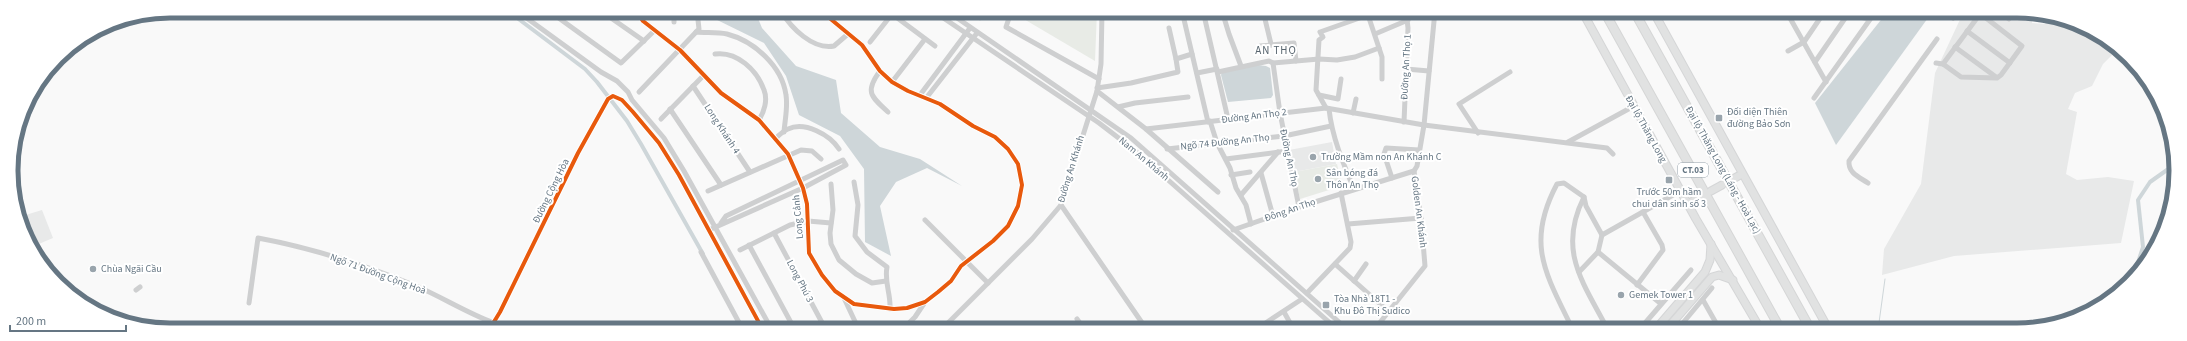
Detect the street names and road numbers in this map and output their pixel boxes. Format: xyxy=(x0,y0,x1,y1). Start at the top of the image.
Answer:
street label: Đường An Thọ 1 xyxy=(1397,34,1415,100)
street label: Đại lộ Thăng Long xyxy=(1622,93,1670,165)
street label: Long Khánh 4 xyxy=(701,101,743,157)
street label: Đại lộ Thăng Long (Láng - Hoà Lạc) xyxy=(1682,104,1764,236)
street label: Đường An Thọ 2 xyxy=(1220,105,1288,127)
street label: Đường An Thọ xyxy=(1276,128,1302,188)
street label: Ngõ 74 Đường An Thọ xyxy=(1180,130,1270,154)
street label: Đường An Khánh xyxy=(1054,134,1088,204)
street label: Nam An Khánh xyxy=(1116,134,1172,184)
street label: Đường Cộng Hòa xyxy=(529,156,573,226)
road number: CT.03 xyxy=(1678,163,1708,177)
street label: Golden An Khánh xyxy=(1408,175,1430,249)
street label: Long Cảnh xyxy=(789,194,807,240)
street label: Đông An Thọ xyxy=(1262,195,1318,225)
street label: Ngõ 71 Đường Cộng Hoà xyxy=(328,250,428,298)
street label: Long Phú 3 xyxy=(783,257,817,305)

